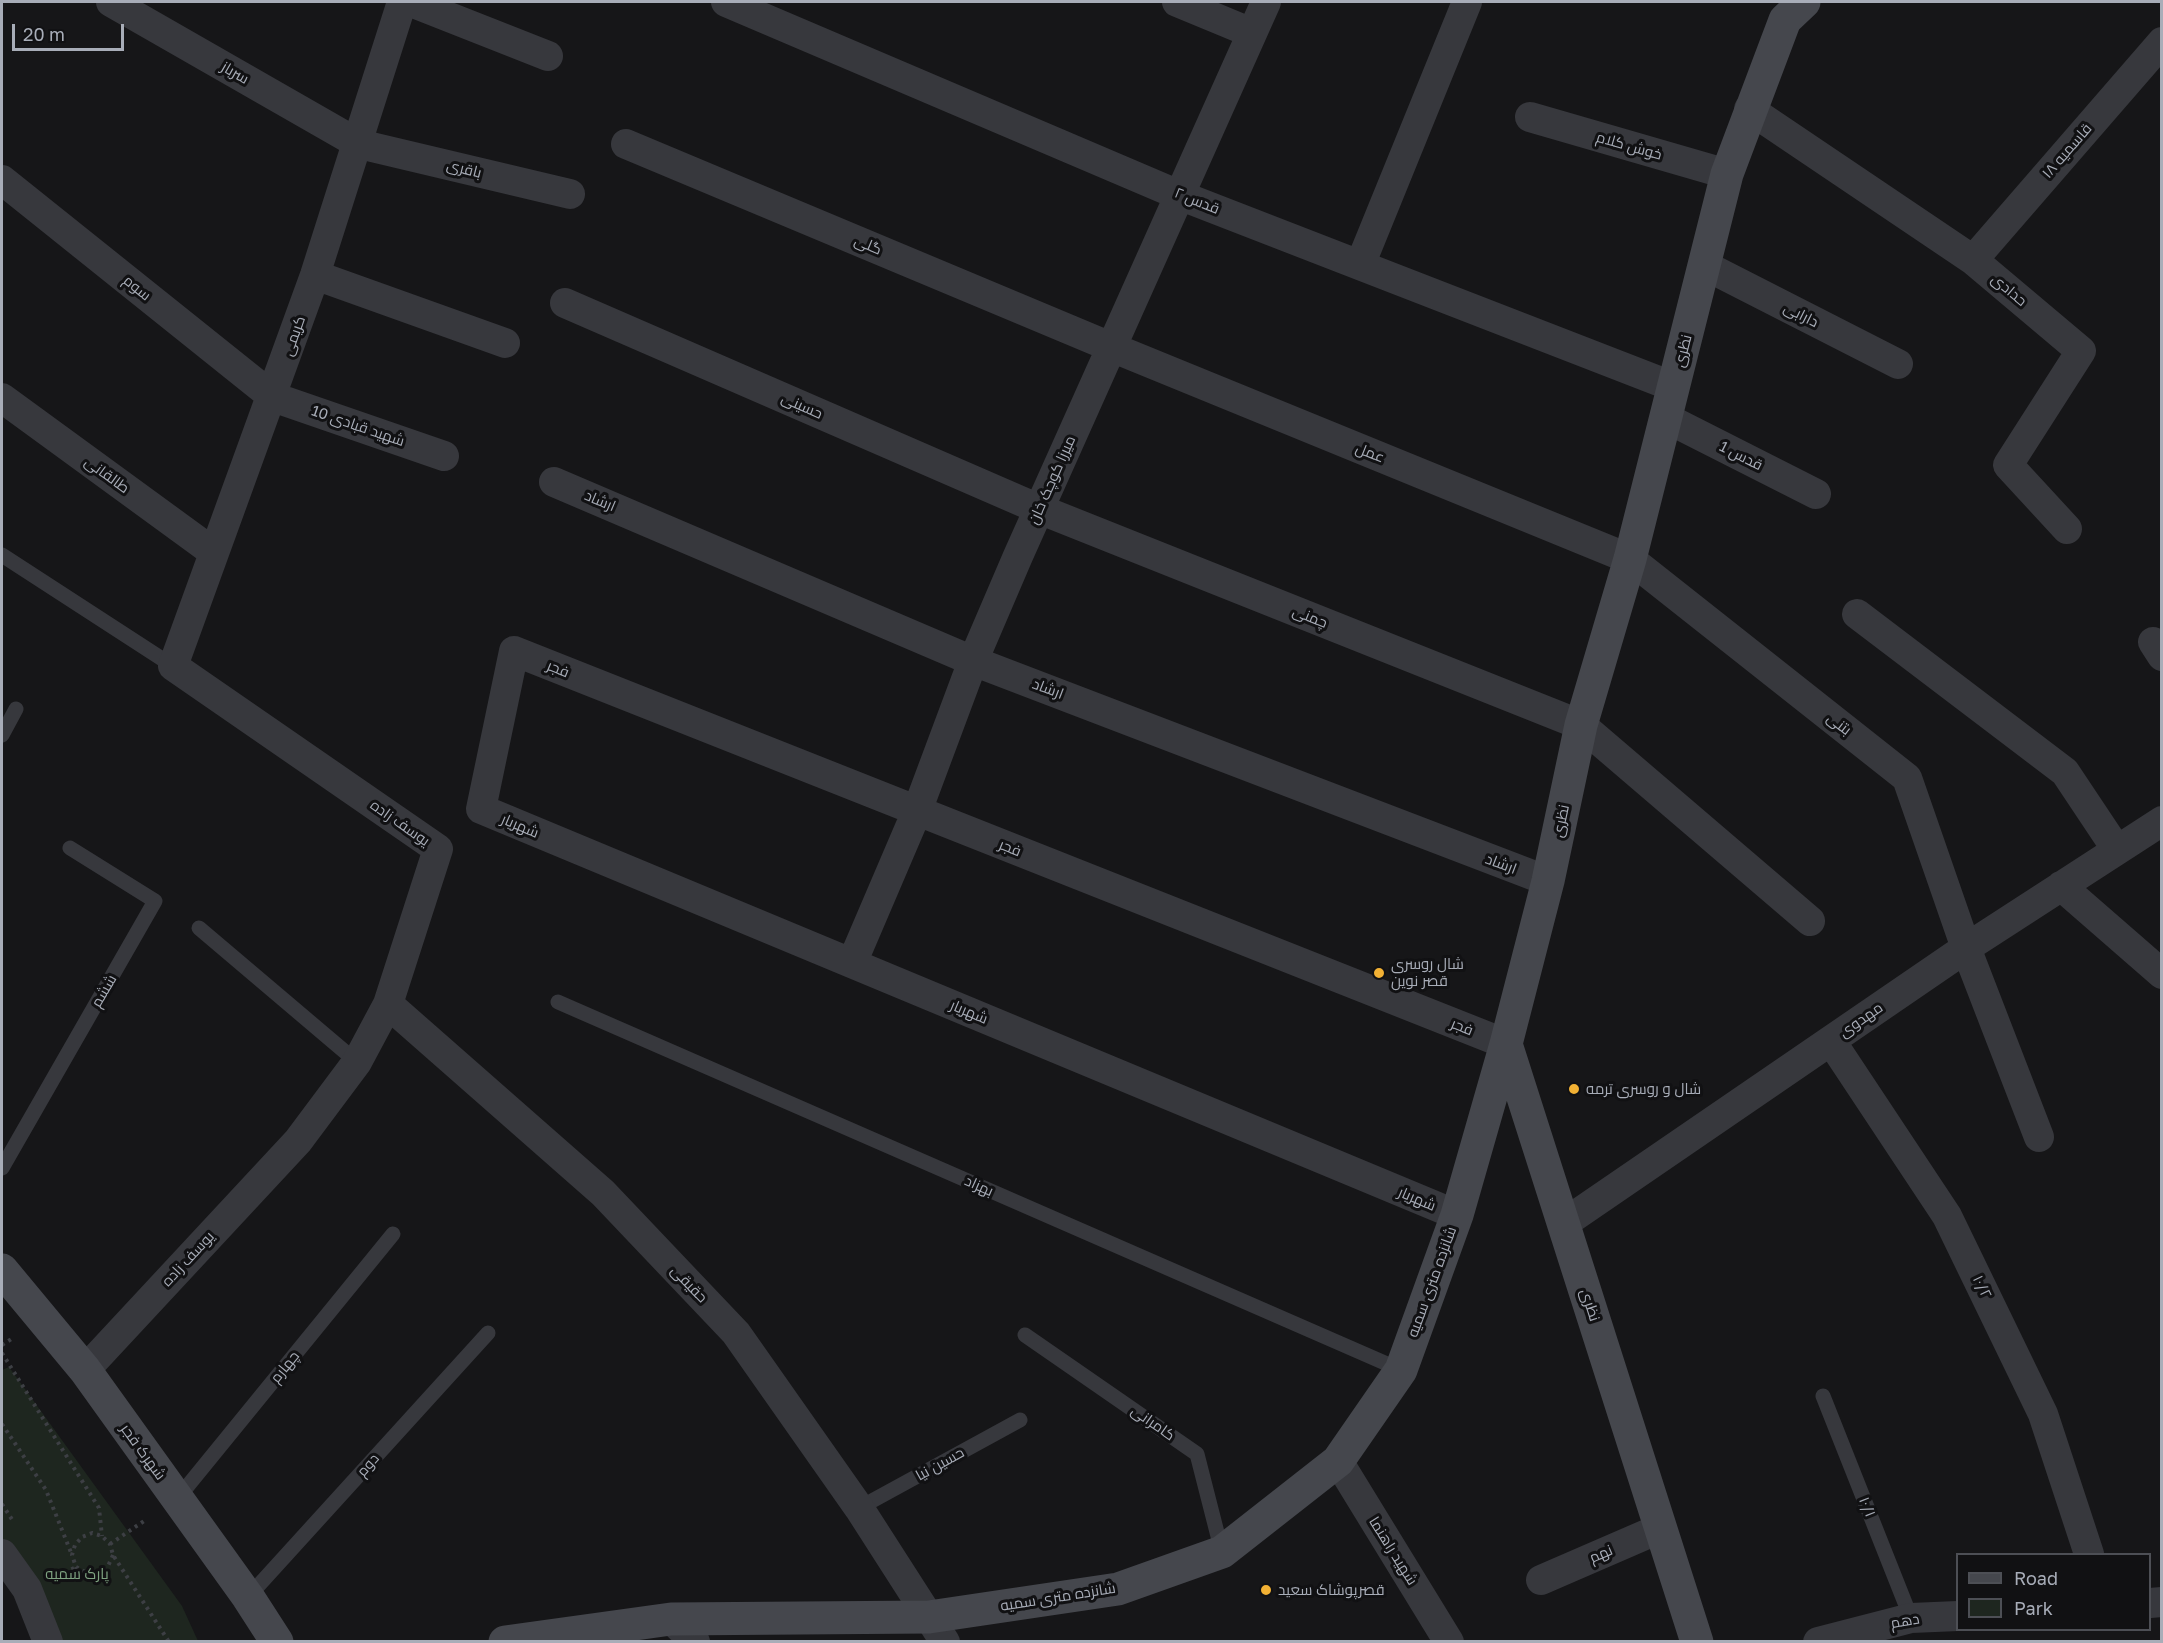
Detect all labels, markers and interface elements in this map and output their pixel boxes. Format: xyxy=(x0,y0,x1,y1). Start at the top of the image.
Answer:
scale bar xyxy=(15,12,128,50)
text: 20 m xyxy=(23,23,65,45)
street label: سرباز xyxy=(218,58,252,88)
street label: قاسمیه ۱۸ xyxy=(2038,120,2096,182)
street label: خوش کلام xyxy=(1594,128,1664,164)
street label: باقری xyxy=(445,156,483,182)
street label: قدس ۲ xyxy=(1172,184,1222,218)
street label: گلی xyxy=(852,231,884,259)
street label: حدادی xyxy=(1987,270,2031,310)
street label: سوم xyxy=(119,271,155,305)
street label: دارابی xyxy=(1781,299,1821,331)
street label: کریمی xyxy=(279,314,309,358)
street label: نظری xyxy=(1670,333,1696,369)
street label: حسینی xyxy=(779,389,825,423)
street label: شهید قبادی 10 xyxy=(309,402,407,450)
street label: میرزا کوچک خان xyxy=(1024,433,1080,527)
street label: قدس 1 xyxy=(1716,437,1766,475)
street label: عمل xyxy=(1353,439,1387,467)
street label: طالقانی xyxy=(81,453,133,497)
street label: ارشاد xyxy=(582,486,618,516)
street label: چمنی xyxy=(1290,602,1330,632)
street label: فجر xyxy=(544,656,572,682)
street label: ارشاد xyxy=(1030,675,1066,703)
street label: بتنی xyxy=(1823,709,1855,739)
street label: یوسف زاده xyxy=(367,796,433,850)
street label: نظری xyxy=(1549,803,1573,839)
street label: شهریار xyxy=(498,810,542,842)
street label: فجر xyxy=(996,835,1024,861)
street label: ارشاد xyxy=(1483,850,1519,878)
place label: شال روسری قصر نوین xyxy=(1391,955,1464,990)
marker: شال روسری قصر نوین xyxy=(1372,966,1386,980)
street label: ششم xyxy=(87,971,121,1011)
street label: شهریار xyxy=(947,996,991,1028)
street label: مهدوی xyxy=(1836,999,1886,1041)
street label: فجر xyxy=(1448,1014,1476,1040)
place label: شال و روسری ترمه xyxy=(1586,1080,1701,1098)
marker: شال و روسری ترمه xyxy=(1567,1082,1581,1096)
street label: بهزاد xyxy=(962,1172,996,1200)
street label: شهریار xyxy=(1395,1183,1439,1215)
street label: شانزده متری سمیه xyxy=(1404,1224,1460,1340)
street label: یوسف زاده xyxy=(158,1228,218,1290)
street label: حقیقی xyxy=(667,1262,711,1306)
street label: ۱۰/۲ xyxy=(1969,1272,1995,1302)
street label: نظری xyxy=(1576,1286,1604,1324)
street label: چهارم xyxy=(267,1347,303,1387)
street label: کامرانی xyxy=(1128,1402,1178,1444)
street label: شهرک فجر xyxy=(117,1420,169,1484)
street label: حسین نیا xyxy=(913,1443,967,1485)
street label: دوم xyxy=(353,1450,383,1480)
street label: ۱۰/۱ xyxy=(1855,1494,1879,1520)
street label: شهید راهنما xyxy=(1365,1513,1421,1589)
street label: نهم xyxy=(1587,1541,1615,1567)
legend xyxy=(1956,1553,2151,1631)
park label: پارک سمیه xyxy=(45,1565,109,1583)
text: Road xyxy=(2014,1567,2058,1589)
street label: شانزده متری سمیه xyxy=(999,1579,1117,1615)
place label: قصرپوشاک سعید xyxy=(1278,1581,1384,1599)
marker: قصرپوشاک سعید xyxy=(1259,1583,1273,1597)
text: Park xyxy=(2014,1597,2053,1619)
street label: دهم xyxy=(1889,1610,1921,1632)

